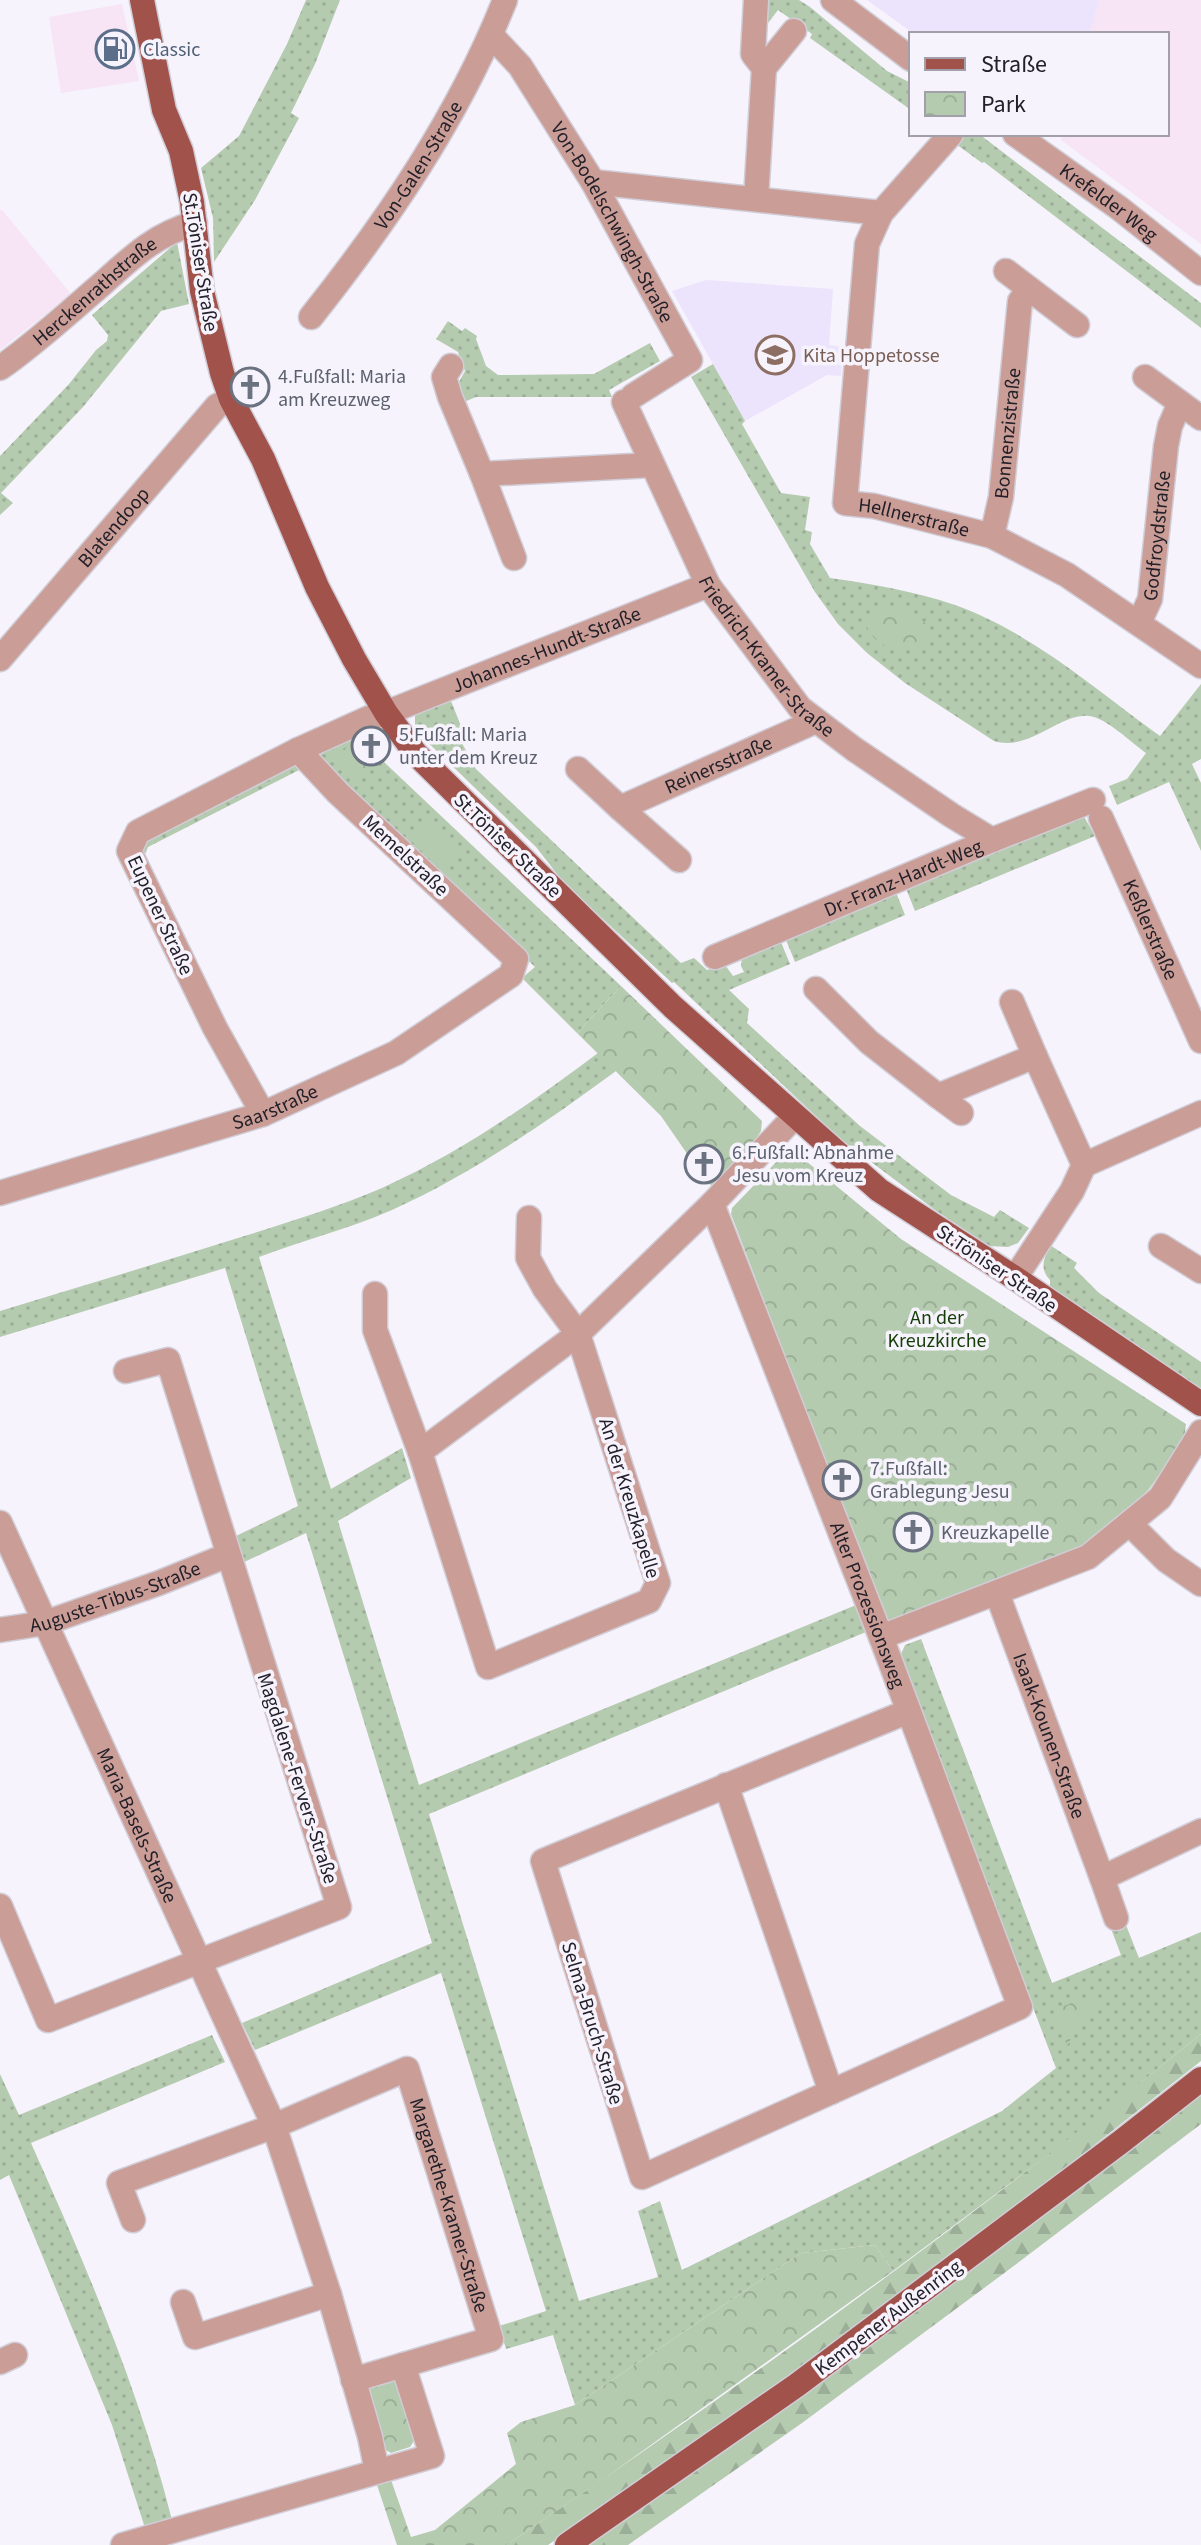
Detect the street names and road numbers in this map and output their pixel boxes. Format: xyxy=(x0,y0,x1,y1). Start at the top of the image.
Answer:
street label: Von-Galen-Straße xyxy=(368,96,470,236)
street label: Von-Bodelschwingh-Straße xyxy=(543,117,680,328)
street label: Krefelder Weg xyxy=(1053,157,1164,249)
street label: St.Töniser Straße xyxy=(175,191,225,334)
street label: Herckenrathstraße xyxy=(27,230,163,353)
street label: Bonnenzistraße xyxy=(988,367,1028,500)
street label: Godfroydstraße xyxy=(1137,469,1178,602)
street label: Blatendoop xyxy=(72,481,157,574)
street label: Hellnerstraße xyxy=(857,491,972,545)
street label: Friedrich-Kramer-Straße xyxy=(691,572,840,744)
street label: Johannes-Hundt-Straße xyxy=(448,600,645,700)
street label: Reinersstraße xyxy=(660,729,777,801)
street label: St.Töniser Straße xyxy=(447,787,568,905)
street label: Memelstraße xyxy=(356,808,455,903)
street label: Dr.-Franz-Hardt-Weg xyxy=(820,833,987,924)
street label: Eupener Straße xyxy=(120,851,200,980)
street label: Keßlerstraße xyxy=(1115,875,1185,985)
street label: Saarstraße xyxy=(229,1078,323,1138)
street label: St.Töniser Straße xyxy=(930,1218,1063,1320)
street label: An der Kreuzkapelle xyxy=(591,1415,667,1582)
street label: Alter Prozessionsweg xyxy=(822,1518,912,1692)
street label: Auguste-Tibus-Straße xyxy=(28,1555,205,1640)
street label: Isaak-Kounen-Straße xyxy=(1005,1649,1092,1823)
street label: Magdalene-Fervers-Straße xyxy=(250,1669,344,1887)
street label: Maria-Basels-Straße xyxy=(89,1744,184,1908)
street label: Selma-Bruch-Straße xyxy=(554,1938,630,2108)
street label: Margarethe-Kramer-Straße xyxy=(402,2094,495,2317)
street label: Kempener Außenring xyxy=(809,2253,968,2382)

